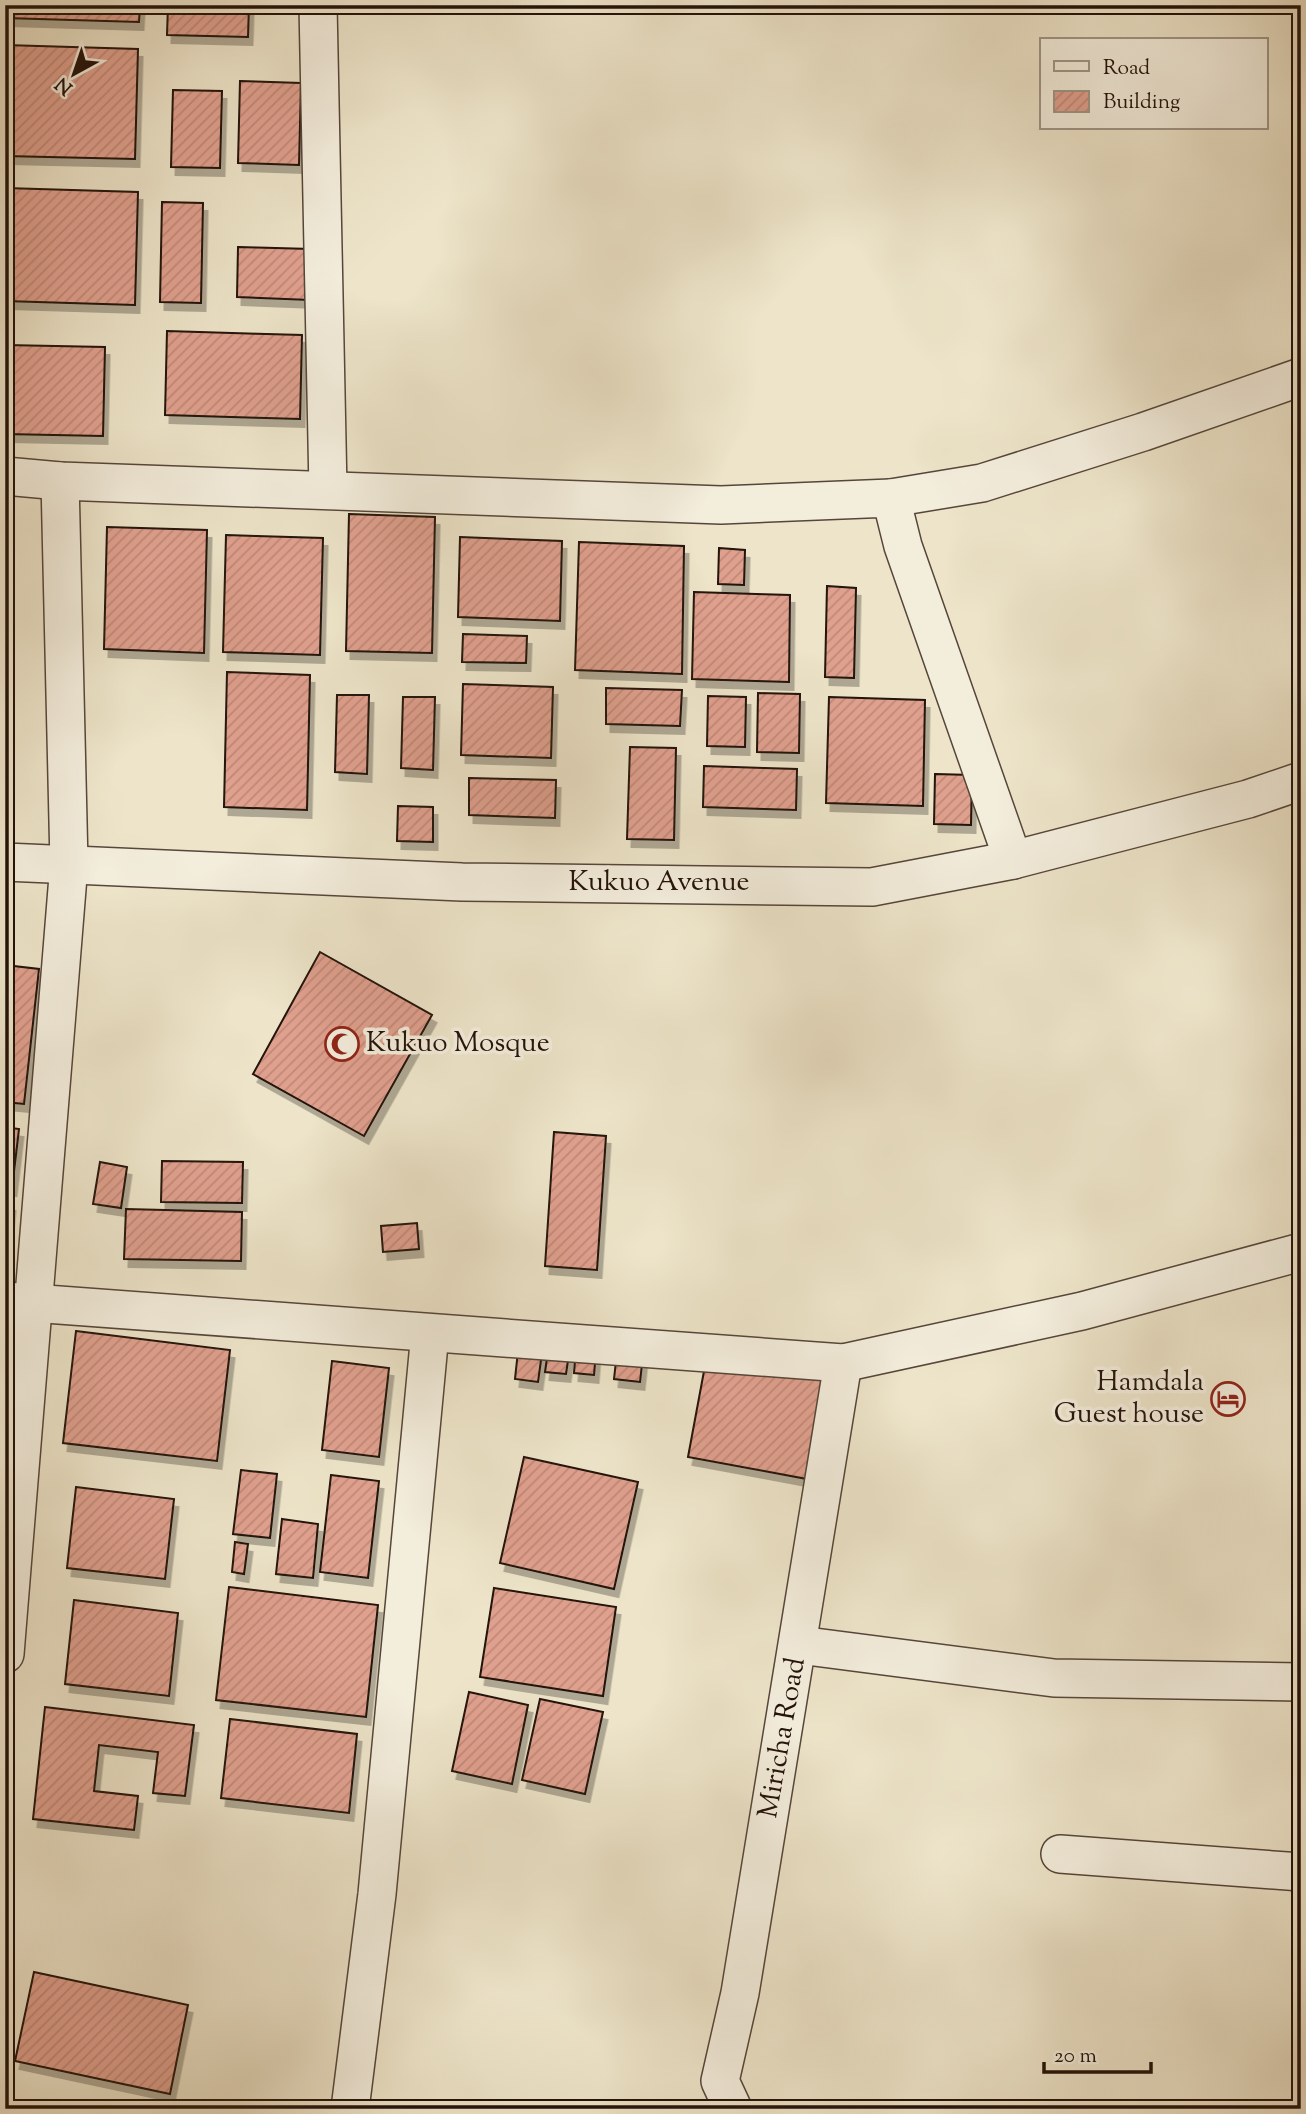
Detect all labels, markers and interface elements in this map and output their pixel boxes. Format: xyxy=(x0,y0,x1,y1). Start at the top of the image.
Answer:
north arrow xyxy=(38,38,108,108)
legend xyxy=(1040,38,1268,130)
text: Road xyxy=(1103,54,1150,84)
text: N xyxy=(50,70,79,100)
text: Building xyxy=(1103,88,1180,118)
street label: Kukuo Avenue xyxy=(568,863,750,903)
place label: Kukuo Mosque xyxy=(366,1024,550,1064)
mosque icon: Kukuo Mosque xyxy=(323,1025,361,1063)
place label: Hamdala Guest house xyxy=(1054,1363,1204,1435)
hotel icon: Hamdala Guest house xyxy=(1209,1380,1247,1418)
street label: Miricha Road xyxy=(749,1654,817,1822)
scale bar xyxy=(1044,2030,1150,2074)
text: 20 m xyxy=(1054,2042,1097,2072)

